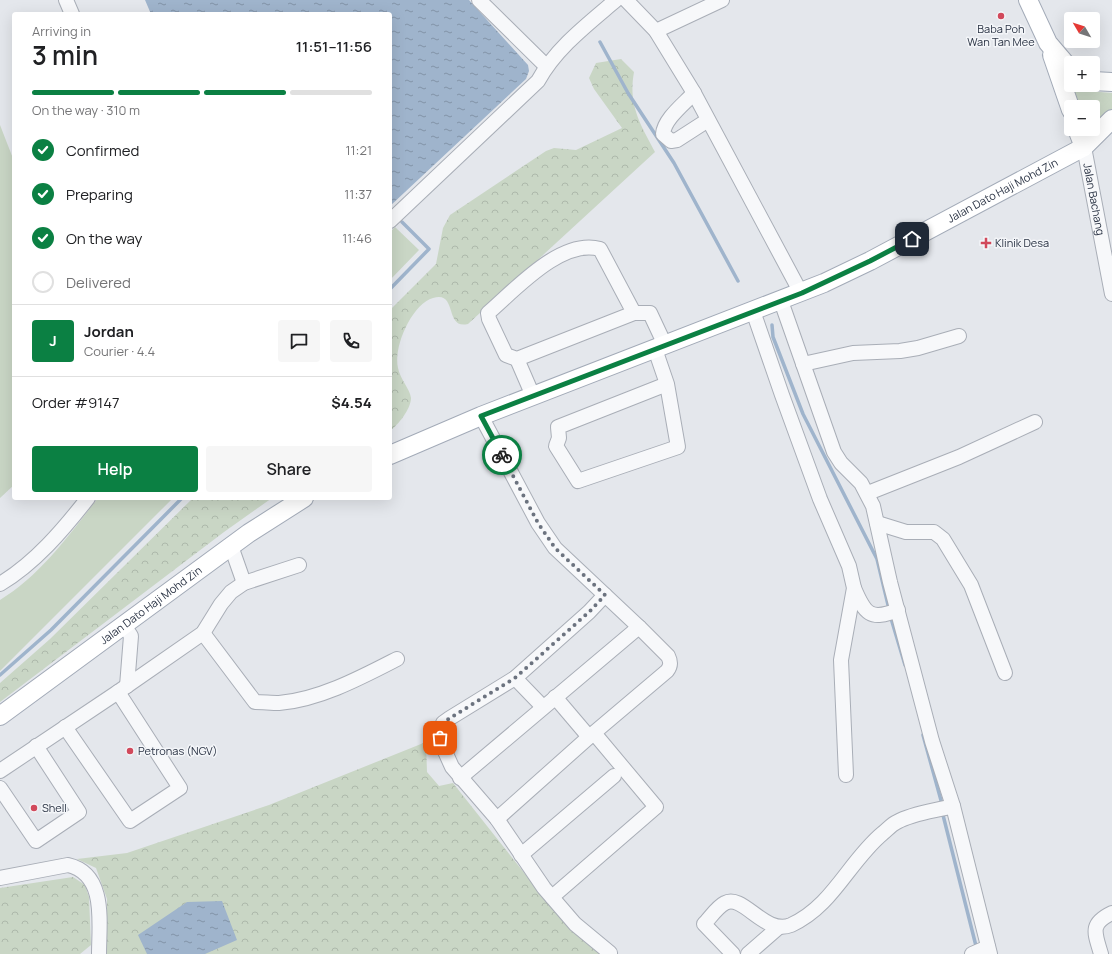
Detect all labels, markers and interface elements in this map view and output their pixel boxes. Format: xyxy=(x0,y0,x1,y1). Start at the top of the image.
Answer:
marker: Baba Poh Wan Tan Mee xyxy=(996,11,1006,21)
north arrow xyxy=(1064,12,1100,48)
map controls xyxy=(1064,12,1100,136)
place label: Baba Poh Wan Tan Mee xyxy=(967,21,1035,49)
text: Arriving in xyxy=(32,22,91,40)
text: 11:51–11:56 xyxy=(296,36,372,57)
text: 3 min xyxy=(32,37,98,73)
button: + xyxy=(1064,56,1100,92)
button: − xyxy=(1064,100,1100,136)
text: On the way · 310 m xyxy=(32,101,140,119)
icon: check xyxy=(32,139,54,161)
text: Confirmed xyxy=(66,140,139,161)
text: 11:21 xyxy=(345,141,372,159)
street label: Jalan Dato Haji Mohd Zin xyxy=(944,154,1060,226)
street label: Jalan Bachang xyxy=(1080,162,1109,236)
icon: check xyxy=(32,183,54,205)
text: Preparing xyxy=(66,184,133,205)
text: 11:37 xyxy=(344,185,372,203)
pin xyxy=(895,222,929,256)
icon: check xyxy=(32,227,54,249)
text: On the way xyxy=(66,228,142,249)
icon: home xyxy=(901,228,923,250)
text: 11:46 xyxy=(342,229,372,247)
place label: Klinik Desa xyxy=(995,235,1049,250)
marker: Klinik Desa xyxy=(980,237,992,249)
text: Delivered xyxy=(66,272,131,293)
button: chat xyxy=(278,320,320,362)
button: phone xyxy=(330,320,372,362)
text: Jordan xyxy=(84,321,134,342)
text: J xyxy=(49,330,57,351)
text: Courier · 4.4 xyxy=(84,342,155,360)
text: Order #9147 xyxy=(32,392,120,413)
text: $4.54 xyxy=(331,392,372,413)
courier xyxy=(482,435,522,475)
icon: bike xyxy=(491,444,513,466)
button: Help xyxy=(32,446,198,492)
button: Share xyxy=(206,446,372,492)
street label: Jalan Dato Haji Mohd Zin xyxy=(96,562,204,647)
pin xyxy=(423,721,457,755)
icon: bag xyxy=(429,727,451,749)
place label: Petronas (NGV) xyxy=(138,743,217,758)
marker: Petronas (NGV) xyxy=(125,746,135,756)
place label: Shell xyxy=(42,800,67,815)
marker: Shell xyxy=(29,803,39,813)

